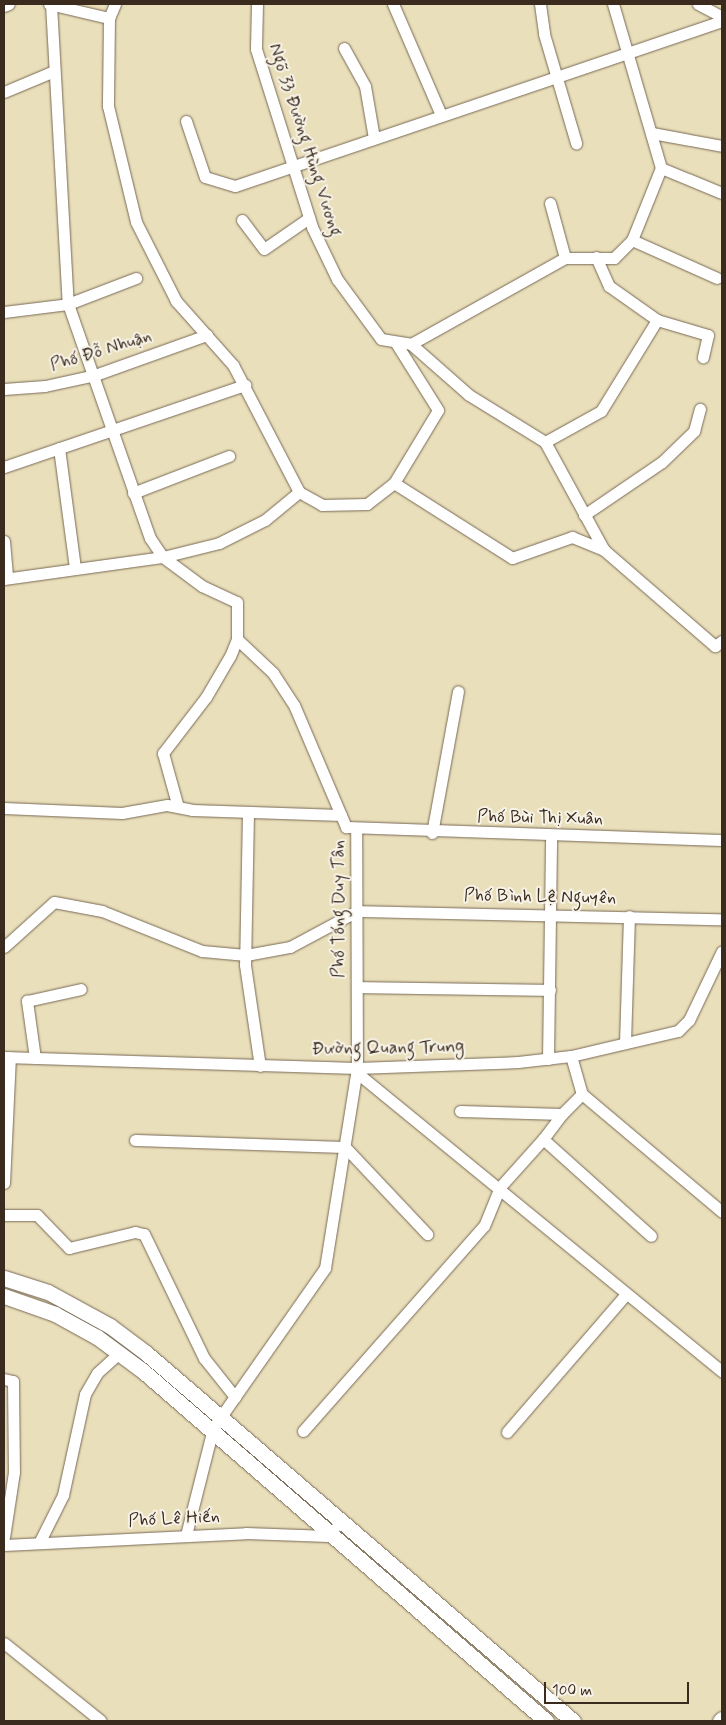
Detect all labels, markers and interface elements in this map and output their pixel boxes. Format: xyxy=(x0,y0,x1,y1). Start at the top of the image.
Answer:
street label: Ngõ 33 Đường Hùng Vương xyxy=(264,42,346,238)
street label: Phố Đỗ Nhuận xyxy=(48,325,154,377)
street label: Phố Bùi Thị Xuân xyxy=(477,806,603,830)
street label: Phố Tống Duy Tân xyxy=(328,841,350,977)
street label: Phố Bình Lệ Nguyên xyxy=(464,885,616,909)
street label: Đường Quang Trung xyxy=(311,1036,465,1060)
street label: Phố Lê Hiến xyxy=(128,1506,220,1532)
scale bar xyxy=(546,1672,691,1704)
text: 100 m xyxy=(552,1681,592,1701)

